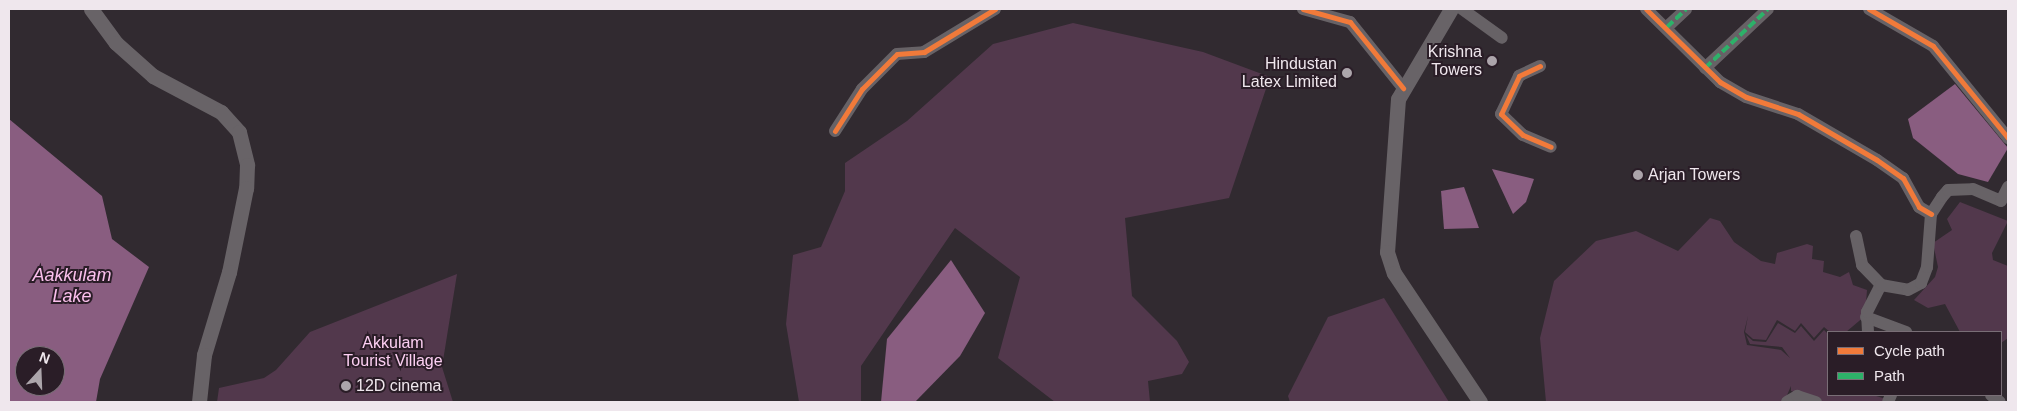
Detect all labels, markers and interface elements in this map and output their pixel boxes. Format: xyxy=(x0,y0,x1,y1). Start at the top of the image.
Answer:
place label: Krishna Towers xyxy=(1428,42,1482,80)
place label: Hindustan Latex Limited xyxy=(1242,54,1337,92)
marker: Krishna Towers xyxy=(1486,55,1498,67)
marker: Hindustan Latex Limited xyxy=(1341,67,1353,79)
place label: Arjan Towers xyxy=(1648,165,1740,185)
marker: Arjan Towers xyxy=(1632,169,1644,181)
water label: Aakkulam Lake xyxy=(32,265,112,308)
legend xyxy=(1827,331,2002,396)
park label: Akkulam Tourist Village xyxy=(343,333,443,371)
text: Cycle path xyxy=(1874,342,1945,359)
north arrow xyxy=(15,346,65,396)
text: N xyxy=(37,349,52,367)
text: Path xyxy=(1874,367,1905,384)
place label: 12D cinema xyxy=(356,376,441,396)
marker: 12D cinema xyxy=(340,380,352,392)

